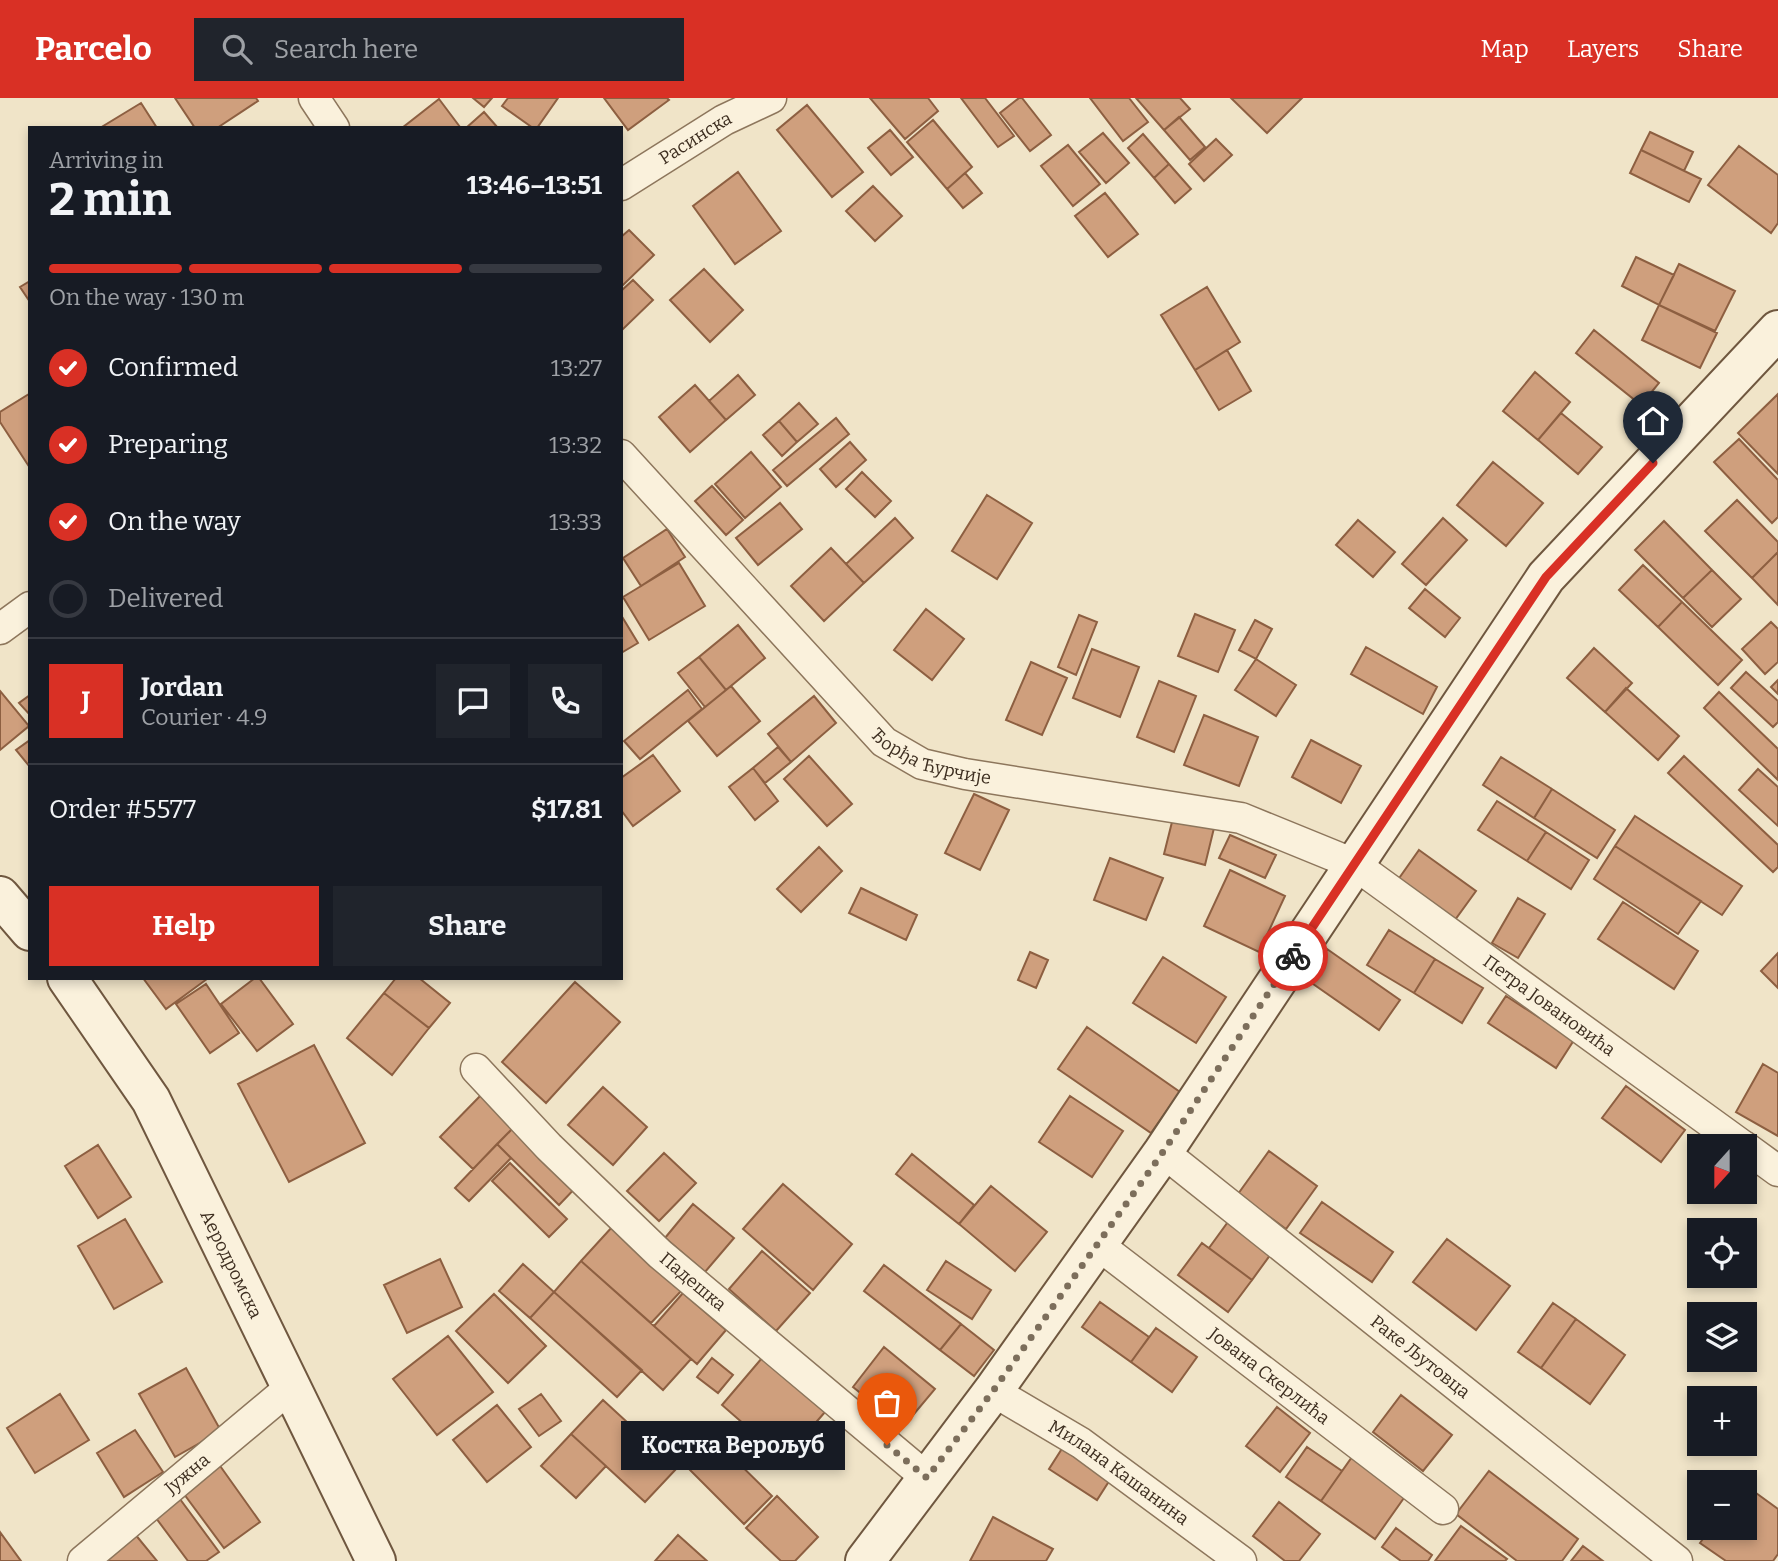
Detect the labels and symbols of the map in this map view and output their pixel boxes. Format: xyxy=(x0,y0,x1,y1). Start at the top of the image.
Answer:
street label: Расинска xyxy=(655,107,735,169)
pin xyxy=(1623,391,1683,463)
street label: Ђорђа Ћурчије xyxy=(866,724,993,789)
courier xyxy=(1258,921,1328,991)
street label: Петра Јовановића xyxy=(1479,950,1620,1061)
north arrow xyxy=(1687,1134,1757,1204)
street label: Аеродромска xyxy=(196,1207,267,1322)
street label: Падешка xyxy=(655,1247,731,1316)
street label: Раке Љутовца xyxy=(1366,1311,1475,1403)
street label: Јована Скерлића xyxy=(1204,1322,1334,1429)
pin xyxy=(857,1373,917,1445)
street label: Милана Кашанина xyxy=(1045,1415,1193,1530)
callout: Костка Верољуб xyxy=(621,1420,845,1470)
street label: Јужна xyxy=(160,1449,214,1499)

